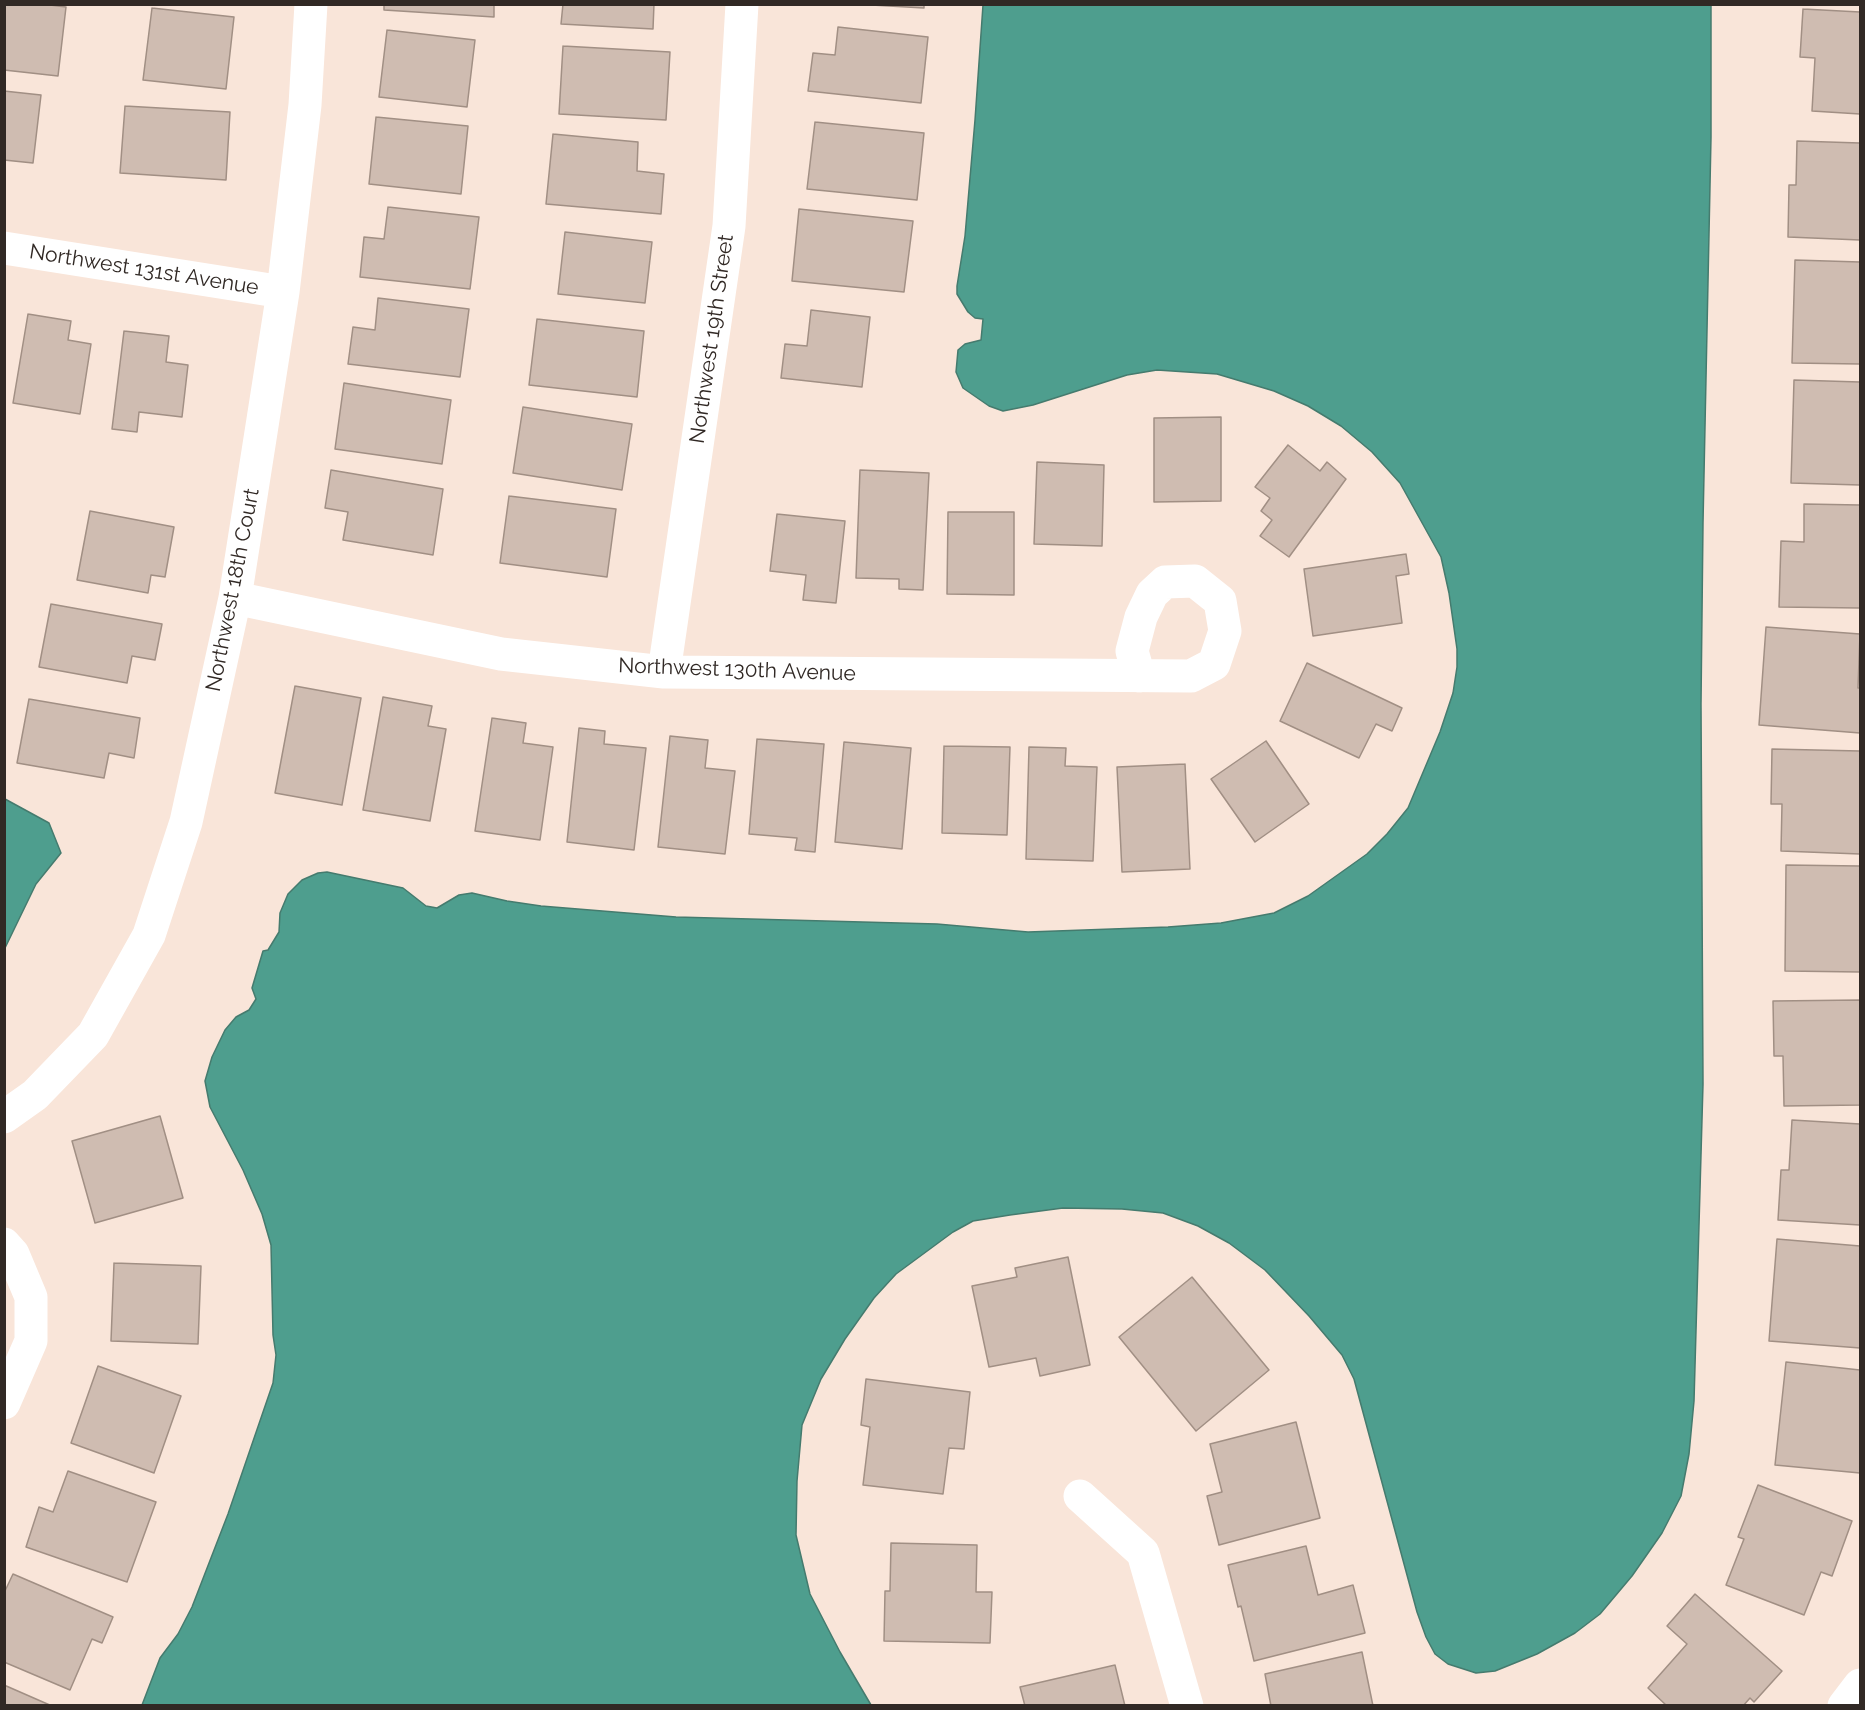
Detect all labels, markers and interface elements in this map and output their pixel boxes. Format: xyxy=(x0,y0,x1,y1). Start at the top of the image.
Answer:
street label: Northwest 19th Street xyxy=(685,233,739,445)
street label: Northwest 131st Avenue xyxy=(28,239,260,301)
street label: Northwest 18th Court xyxy=(201,486,265,694)
street label: Northwest 130th Avenue xyxy=(618,653,856,687)

